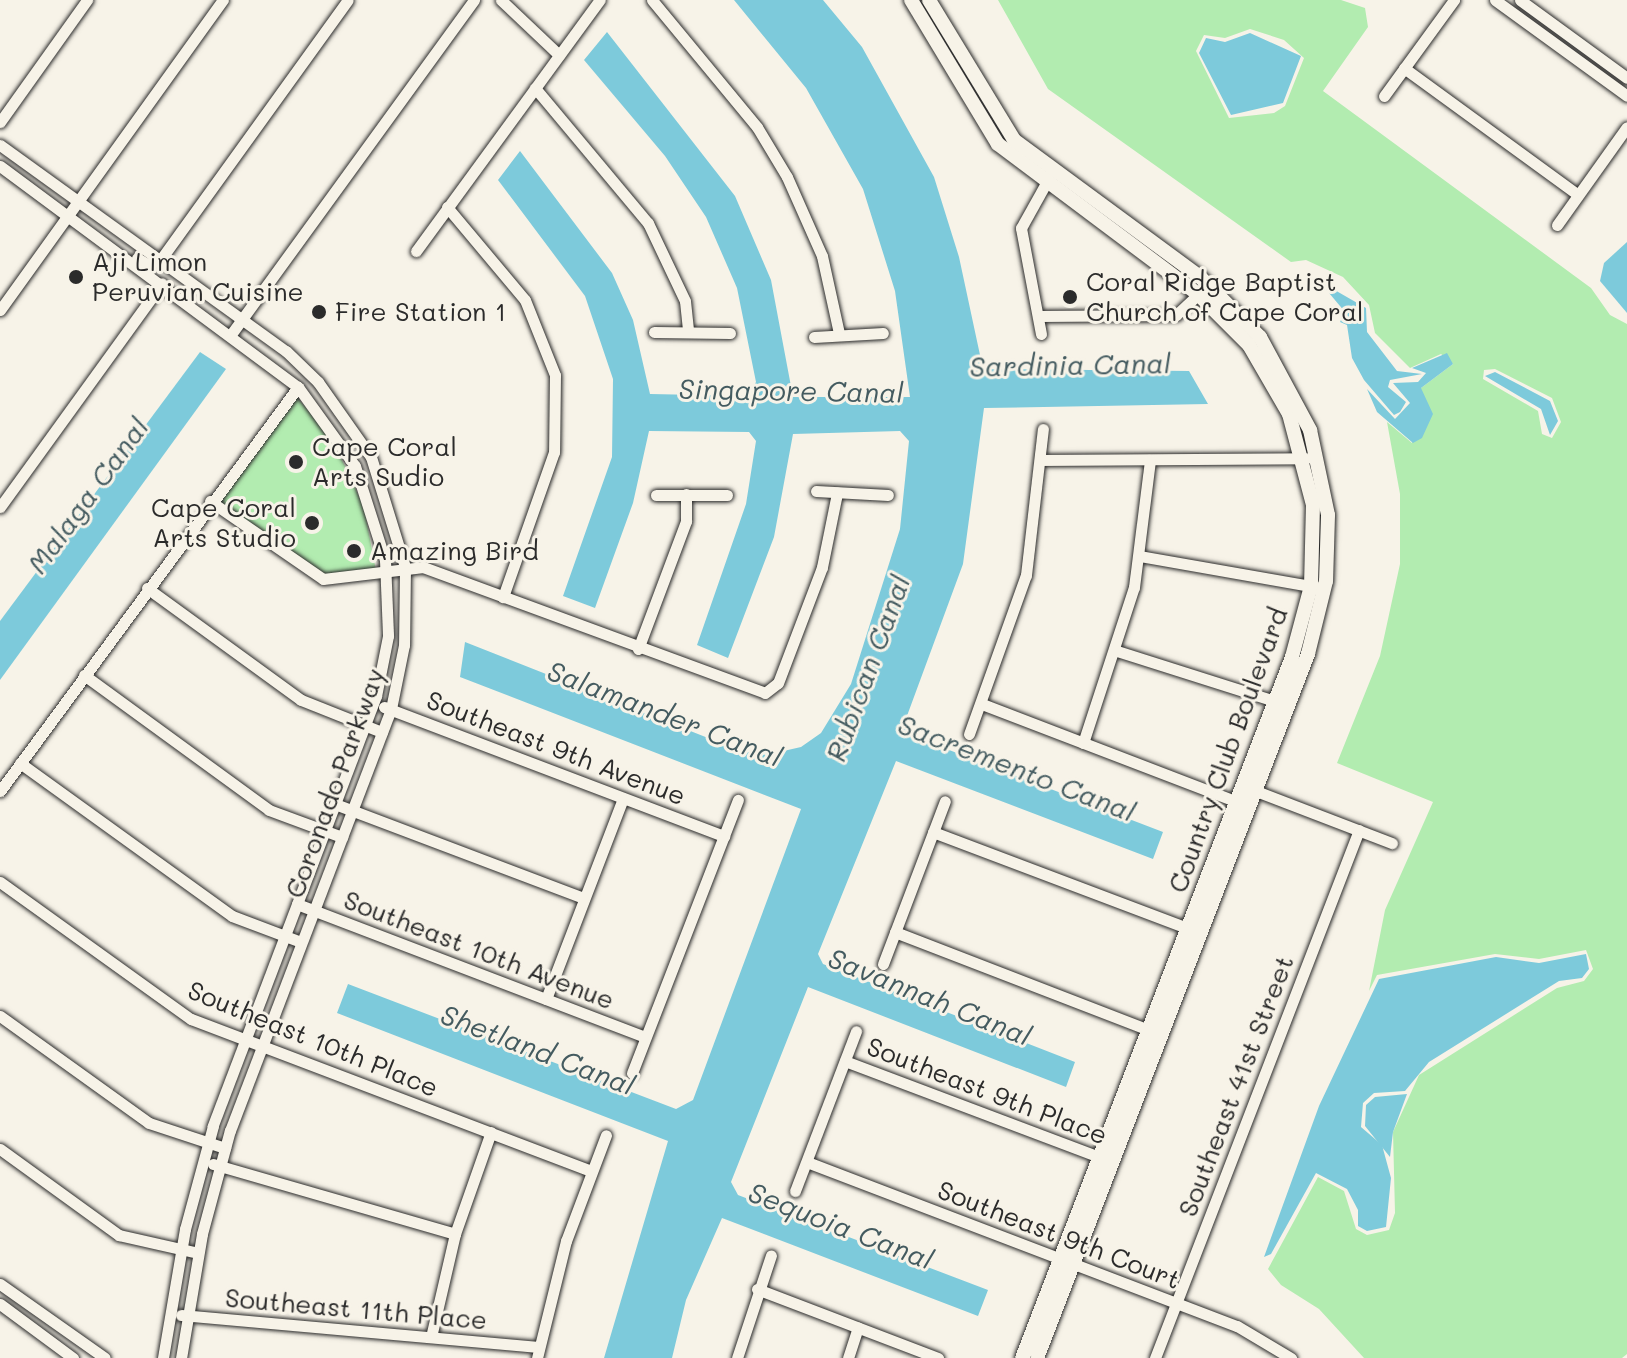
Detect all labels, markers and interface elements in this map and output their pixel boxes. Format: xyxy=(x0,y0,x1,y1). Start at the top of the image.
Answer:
place label: Aji Limon Peruvian Cuisine xyxy=(92,246,304,308)
place label: Coral Ridge Baptist Church of Cape Coral xyxy=(1086,266,1364,328)
marker: Aji Limon Peruvian Cuisine xyxy=(67,268,85,286)
marker: Coral Ridge Baptist Church of Cape Coral xyxy=(1061,288,1079,306)
place label: Fire Station 1 xyxy=(335,296,506,328)
marker: Fire Station 1 xyxy=(310,303,328,321)
water label: Sardinia Canal xyxy=(969,345,1171,383)
water label: Singapore Canal xyxy=(678,371,904,409)
water label: Malaga Canal xyxy=(19,411,155,579)
place label: Cape Coral Arts Sudio xyxy=(312,431,457,492)
marker: Cape Coral Arts Sudio xyxy=(287,453,305,471)
place label: Cape Coral Arts Studio xyxy=(151,492,296,554)
marker: Cape Coral Arts Studio xyxy=(303,514,321,532)
place label: Amazing Bird xyxy=(370,535,539,567)
marker: Amazing Bird xyxy=(345,542,363,560)
water label: Rubican Canal xyxy=(818,570,916,766)
street label: Country Club Boulevard xyxy=(1162,603,1294,897)
water label: Salamander Canal xyxy=(543,653,787,773)
street label: Coronado Parkway xyxy=(279,664,391,902)
street label: Southeast 9th Avenue xyxy=(422,684,690,812)
water label: Sacremento Canal xyxy=(894,706,1140,828)
street label: Southeast 10th Avenue xyxy=(339,884,619,1016)
water label: Savannah Canal xyxy=(824,940,1036,1052)
street label: Southeast 41st Street xyxy=(1172,951,1300,1221)
street label: Southeast 10th Place xyxy=(183,974,443,1104)
water label: Shetland Canal xyxy=(436,997,640,1101)
street label: Southeast 9th Place xyxy=(862,1031,1112,1151)
water label: Sequoia Canal xyxy=(744,1174,938,1276)
street label: Southeast 9th Court xyxy=(933,1174,1185,1296)
street label: Southeast 11th Place xyxy=(224,1282,488,1336)

